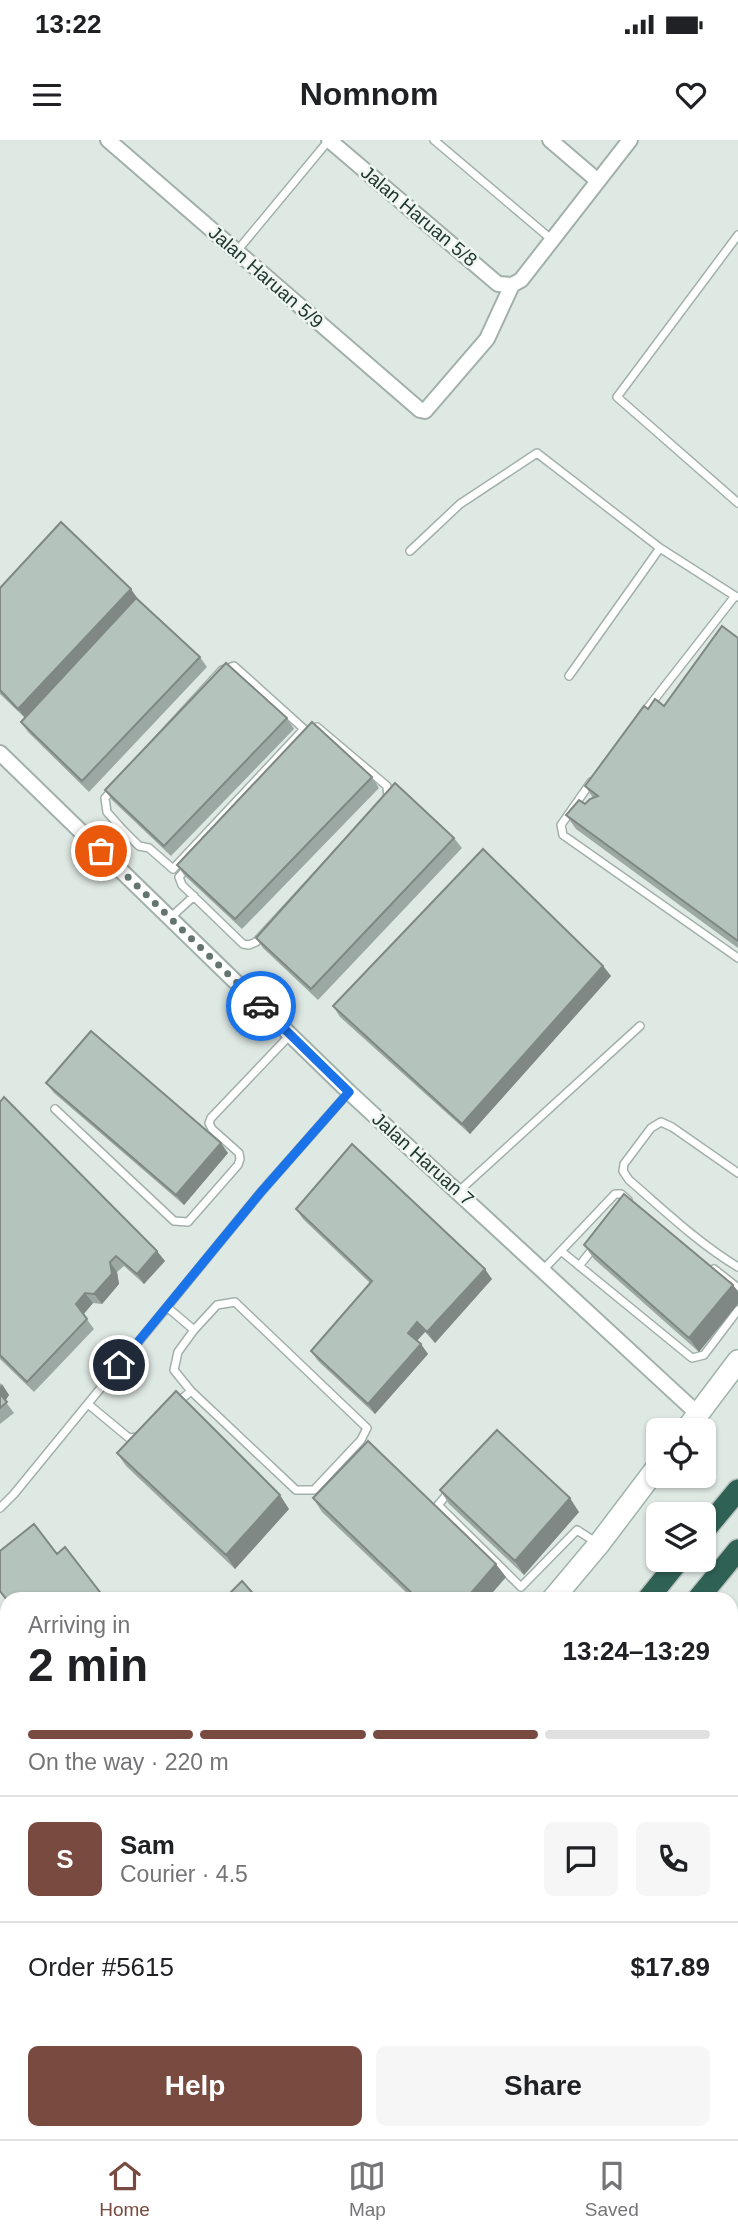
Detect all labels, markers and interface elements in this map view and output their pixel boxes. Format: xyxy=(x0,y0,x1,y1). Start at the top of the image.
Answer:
text: 13:22 xyxy=(35,9,102,39)
icon: menu xyxy=(28,76,66,114)
text: Nomnom xyxy=(300,76,438,112)
icon: heart xyxy=(672,76,710,114)
street label: Jalan Haruan 5/8 xyxy=(357,161,481,271)
street label: Jalan Haruan 5/9 xyxy=(205,222,327,332)
pin xyxy=(71,821,131,881)
icon: bag xyxy=(82,832,120,870)
courier xyxy=(226,971,296,1041)
icon: car xyxy=(242,987,280,1025)
street label: Jalan Haruan 7 xyxy=(368,1108,478,1210)
pin xyxy=(89,1335,149,1395)
icon: home xyxy=(100,1346,138,1384)
map controls xyxy=(646,1418,716,1572)
button: locate xyxy=(646,1418,716,1488)
button: layers xyxy=(646,1502,716,1572)
text: Arriving in xyxy=(28,1612,130,1638)
text: 13:24–13:29 xyxy=(563,1636,710,1666)
text: 2 min xyxy=(28,1639,148,1691)
text: On the way · 220 m xyxy=(28,1749,229,1775)
button: chat xyxy=(544,1822,618,1896)
button: phone xyxy=(636,1822,710,1896)
text: Sam xyxy=(120,1830,175,1860)
text: S xyxy=(56,1844,74,1874)
text: Courier · 4.5 xyxy=(120,1861,248,1887)
text: Order #5615 xyxy=(28,1952,174,1982)
text: $17.89 xyxy=(630,1952,710,1982)
button: Help xyxy=(28,2046,362,2126)
button: Share xyxy=(376,2046,710,2126)
tab: Home xyxy=(99,2157,150,2221)
tab: Map xyxy=(348,2157,386,2221)
tab: Saved xyxy=(585,2157,639,2221)

